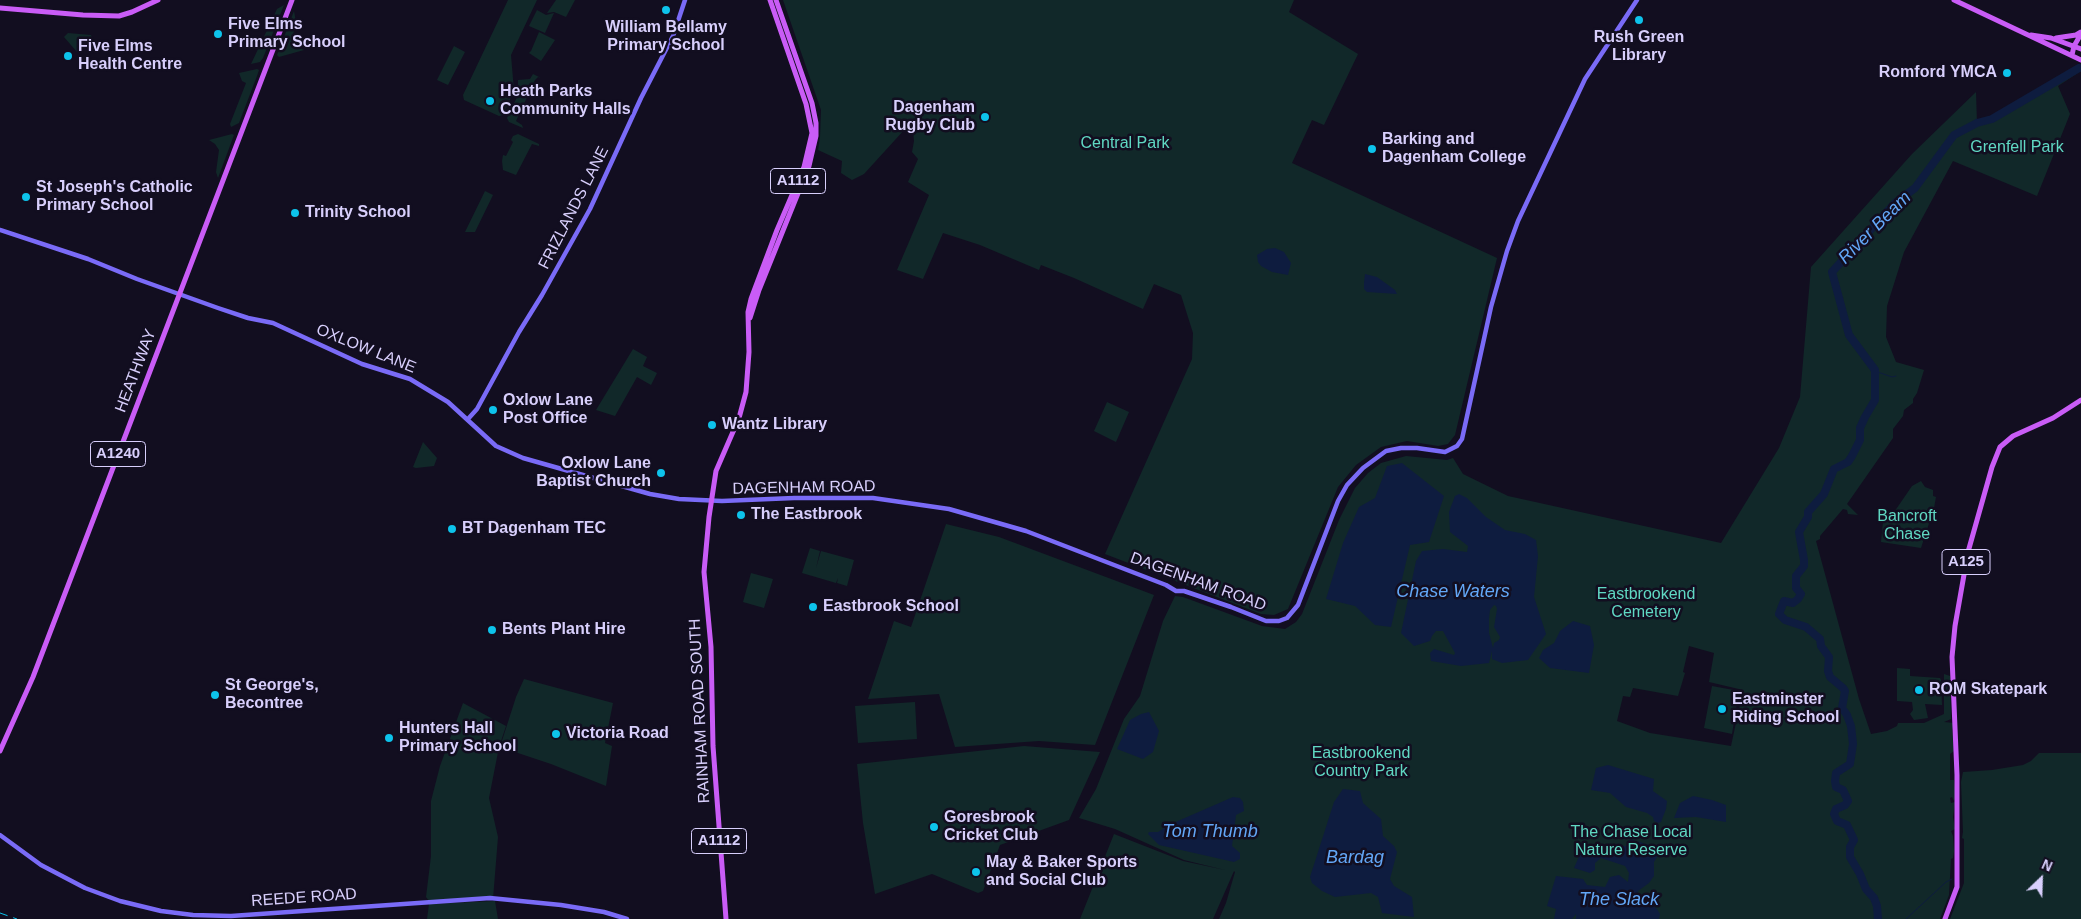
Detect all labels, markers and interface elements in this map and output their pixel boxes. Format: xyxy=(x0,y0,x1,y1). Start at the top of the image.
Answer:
marker: William Bellamy Primary School xyxy=(660,4,672,16)
marker: Rush Green Library xyxy=(1633,14,1645,26)
place label: Five Elms Primary School xyxy=(228,15,345,53)
place label: William Bellamy Primary School xyxy=(605,18,727,56)
marker: Five Elms Primary School xyxy=(212,28,224,40)
place label: Rush Green Library xyxy=(1594,28,1684,66)
place label: Five Elms Health Centre xyxy=(78,37,182,75)
marker: Five Elms Health Centre xyxy=(62,50,74,62)
place label: Romford YMCA xyxy=(1879,63,1997,83)
marker: Romford YMCA xyxy=(2001,67,2013,79)
place label: Heath Parks Community Halls xyxy=(500,82,631,120)
marker: Heath Parks Community Halls xyxy=(484,95,496,107)
place label: Dagenham Rugby Club xyxy=(885,98,975,136)
marker: Dagenham Rugby Club xyxy=(979,111,991,123)
place label: Barking and Dagenham College xyxy=(1382,130,1526,168)
park label: Central Park xyxy=(1081,134,1169,154)
park label: Grenfell Park xyxy=(1970,138,2064,158)
street label: FRIZLANDS LANE xyxy=(535,143,613,273)
marker: Barking and Dagenham College xyxy=(1366,143,1378,155)
road number: A1112 xyxy=(770,168,826,194)
place label: St Joseph's Catholic Primary School xyxy=(36,178,193,216)
water label: River Beam xyxy=(1834,187,1916,269)
marker: St Joseph's Catholic Primary School xyxy=(20,191,32,203)
place label: Trinity School xyxy=(305,203,411,223)
marker: Trinity School xyxy=(289,207,301,219)
street label: OXLOW LANE xyxy=(313,320,419,378)
street label: HEATHWAY xyxy=(111,327,161,415)
place label: Oxlow Lane Post Office xyxy=(503,391,593,429)
marker: Oxlow Lane Post Office xyxy=(487,404,499,416)
place label: Wantz Library xyxy=(722,415,827,435)
marker: Wantz Library xyxy=(706,419,718,431)
road number: A1240 xyxy=(90,442,146,466)
place label: Oxlow Lane Baptist Church xyxy=(536,454,651,492)
marker: Oxlow Lane Baptist Church xyxy=(655,467,667,479)
street label: DAGENHAM ROAD xyxy=(732,477,876,499)
place label: The Eastbrook xyxy=(751,505,862,525)
park label: Bancroft Chase xyxy=(1877,507,1937,545)
marker: The Eastbrook xyxy=(735,509,747,521)
place label: BT Dagenham TEC xyxy=(462,519,606,539)
marker: BT Dagenham TEC xyxy=(446,523,458,535)
street label: DAGENHAM ROAD xyxy=(1127,549,1269,615)
road number: A125 xyxy=(1942,550,1990,574)
water label: Chase Waters xyxy=(1396,581,1510,603)
park label: Eastbrookend Cemetery xyxy=(1597,585,1695,623)
place label: Eastbrook School xyxy=(823,597,959,617)
marker: Eastbrook School xyxy=(807,601,819,613)
street label: RAINHAM ROAD SOUTH xyxy=(686,618,714,804)
place label: Bents Plant Hire xyxy=(502,620,626,640)
marker: Bents Plant Hire xyxy=(486,624,498,636)
place label: St George's, Becontree xyxy=(225,676,319,714)
place label: ROM Skatepark xyxy=(1929,680,2047,700)
marker: ROM Skatepark xyxy=(1913,684,1925,696)
marker: St George's, Becontree xyxy=(209,689,221,701)
place label: Eastminster Riding School xyxy=(1732,690,1840,728)
marker: Eastminster Riding School xyxy=(1716,703,1728,715)
place label: Hunters Hall Primary School xyxy=(399,719,516,757)
place label: Victoria Road xyxy=(566,724,669,744)
marker: Victoria Road xyxy=(550,728,562,740)
marker: Hunters Hall Primary School xyxy=(383,732,395,744)
park label: Eastbrookend Country Park xyxy=(1312,744,1410,782)
place label: Goresbrook Cricket Club xyxy=(944,808,1038,846)
marker: Goresbrook Cricket Club xyxy=(928,821,940,833)
water label: Tom Thumb xyxy=(1162,821,1258,843)
park label: The Chase Local Nature Reserve xyxy=(1571,823,1691,861)
road number: A1112 xyxy=(692,828,746,854)
water label: Bardag xyxy=(1326,847,1384,869)
place label: May & Baker Sports and Social Club xyxy=(986,853,1137,891)
north arrow xyxy=(2016,854,2066,904)
text: N xyxy=(2039,856,2055,875)
marker: May & Baker Sports and Social Club xyxy=(970,866,982,878)
street label: REEDE ROAD xyxy=(251,885,357,911)
water label: The Slack xyxy=(1579,889,1659,911)

